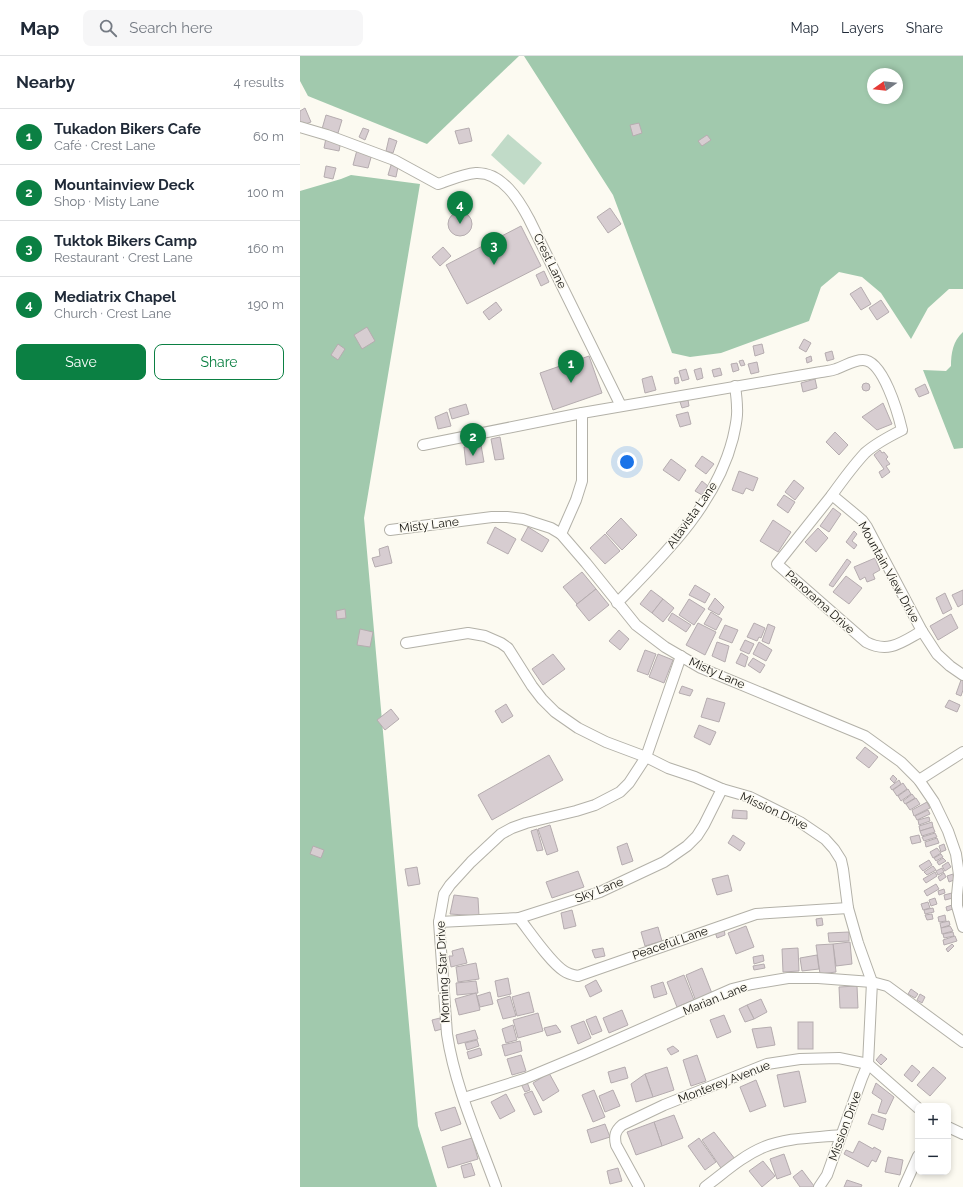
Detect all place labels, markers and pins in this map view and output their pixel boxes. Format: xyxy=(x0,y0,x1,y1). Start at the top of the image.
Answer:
pin: 4 xyxy=(447,191,473,224)
pin: 3 xyxy=(481,232,507,265)
pin: 1 xyxy=(558,350,584,383)
pin: 2 xyxy=(460,423,486,456)

